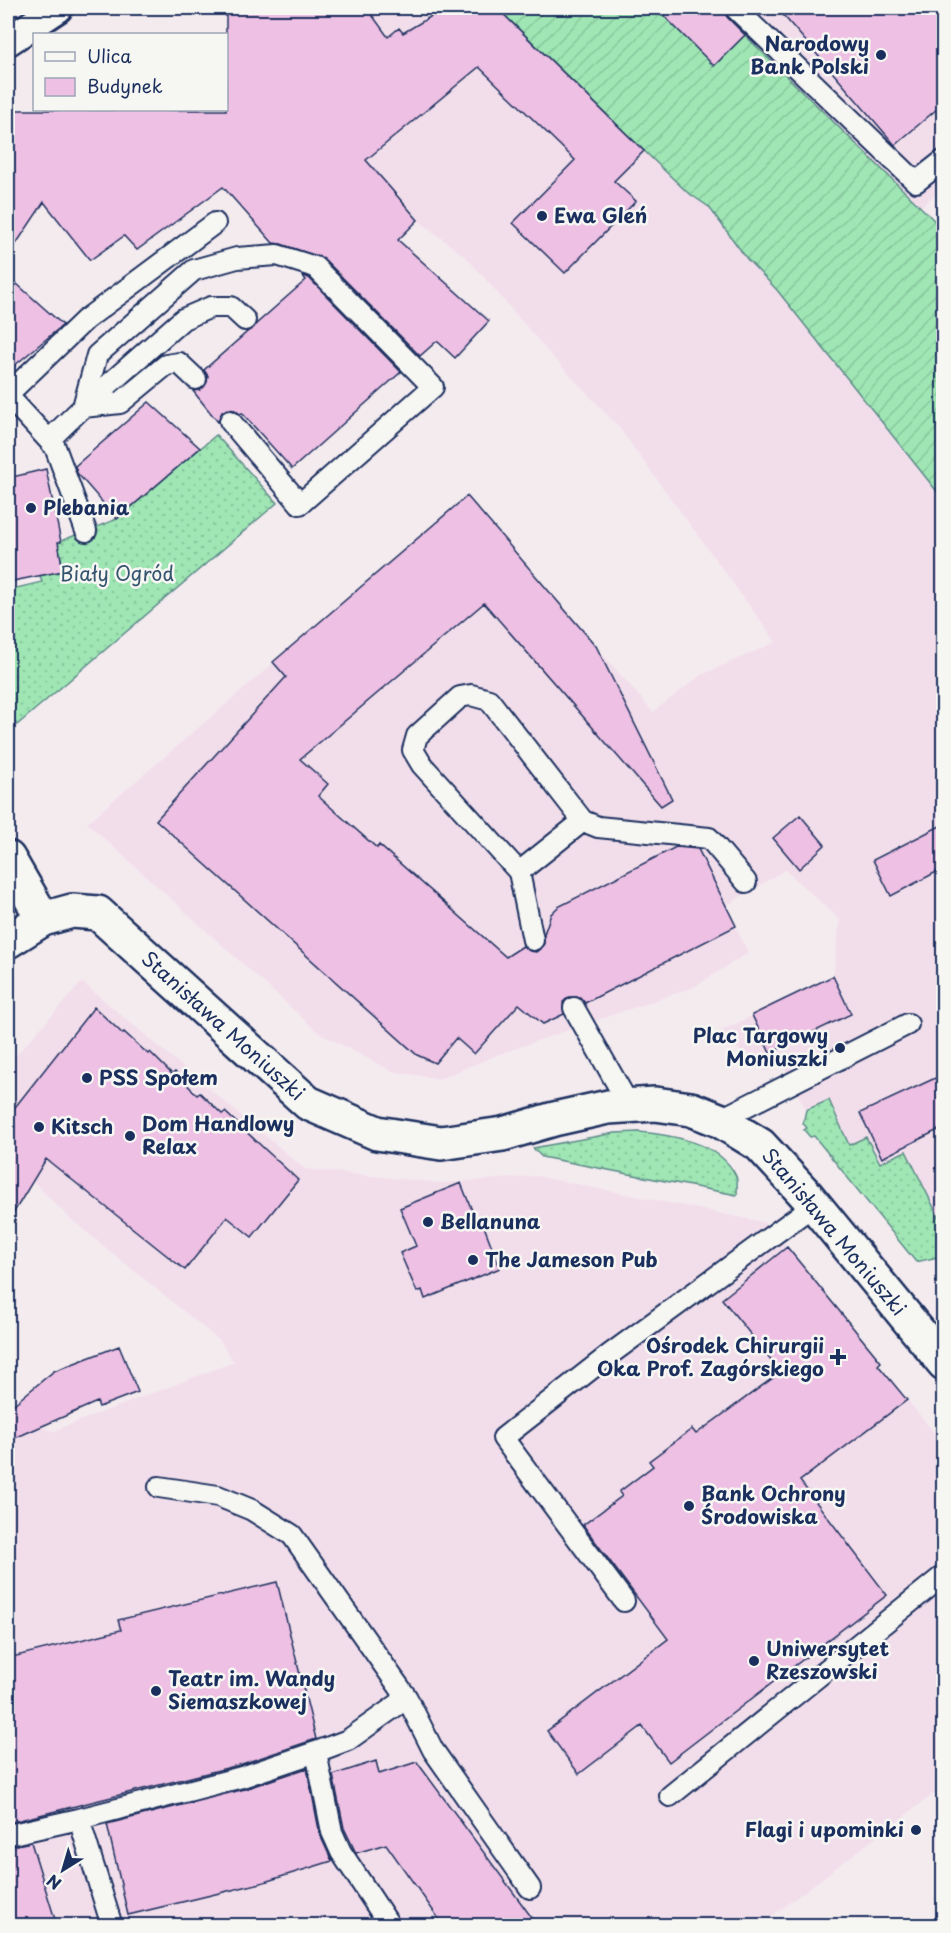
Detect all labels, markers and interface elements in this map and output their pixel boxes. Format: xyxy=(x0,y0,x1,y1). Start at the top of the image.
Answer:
place label: Narodowy Bank Polski xyxy=(750,28,869,81)
legend xyxy=(33,33,228,111)
text: Ulica xyxy=(87,42,132,69)
marker: Narodowy Bank Polski xyxy=(874,48,888,62)
text: Budynek xyxy=(87,72,163,99)
place label: Ewa Gleń xyxy=(554,200,647,230)
marker: Ewa Gleń xyxy=(535,209,549,223)
place label: Plebania xyxy=(43,492,130,522)
marker: Plebania xyxy=(24,501,38,515)
park label: Biały Ogród xyxy=(60,558,174,588)
street label: Stanisława Moniuszki xyxy=(135,943,312,1107)
place label: Plac Targowy Moniuszki xyxy=(693,1020,828,1073)
marker: Plac Targowy Moniuszki xyxy=(833,1041,847,1055)
place label: PSS Społem xyxy=(99,1062,218,1092)
marker: PSS Społem xyxy=(80,1071,94,1085)
place label: Dom Handlowy Relax xyxy=(142,1108,294,1161)
place label: Kitsch xyxy=(51,1111,113,1141)
marker: Kitsch xyxy=(32,1120,46,1134)
marker: Dom Handlowy Relax xyxy=(123,1129,137,1143)
street label: Stanisława Moniuszki xyxy=(755,1141,914,1322)
place label: Bellanuna xyxy=(440,1206,541,1236)
marker: Bellanuna xyxy=(421,1215,435,1229)
place label: The Jameson Pub xyxy=(485,1244,658,1274)
marker: The Jameson Pub xyxy=(466,1253,480,1267)
place label: Ośrodek Chirurgii Oka Prof. Zagórskiego xyxy=(597,1330,824,1383)
marker: Ośrodek Chirurgii Oka Prof. Zagórskiego xyxy=(829,1348,847,1366)
place label: Bank Ochrony Środowiska xyxy=(701,1478,846,1531)
marker: Bank Ochrony Środowiska xyxy=(682,1499,696,1513)
place label: Uniwersytet Rzeszowski xyxy=(766,1633,889,1686)
marker: Uniwersytet Rzeszowski xyxy=(747,1654,761,1668)
place label: Teatr im. Wandy Siemaszkowej xyxy=(168,1663,335,1716)
marker: Teatr im. Wandy Siemaszkowej xyxy=(149,1684,163,1698)
place label: Flagi i upominki xyxy=(745,1814,904,1844)
marker: Flagi i upominki xyxy=(909,1823,923,1837)
north arrow xyxy=(33,1840,93,1900)
text: N xyxy=(41,1869,66,1896)

